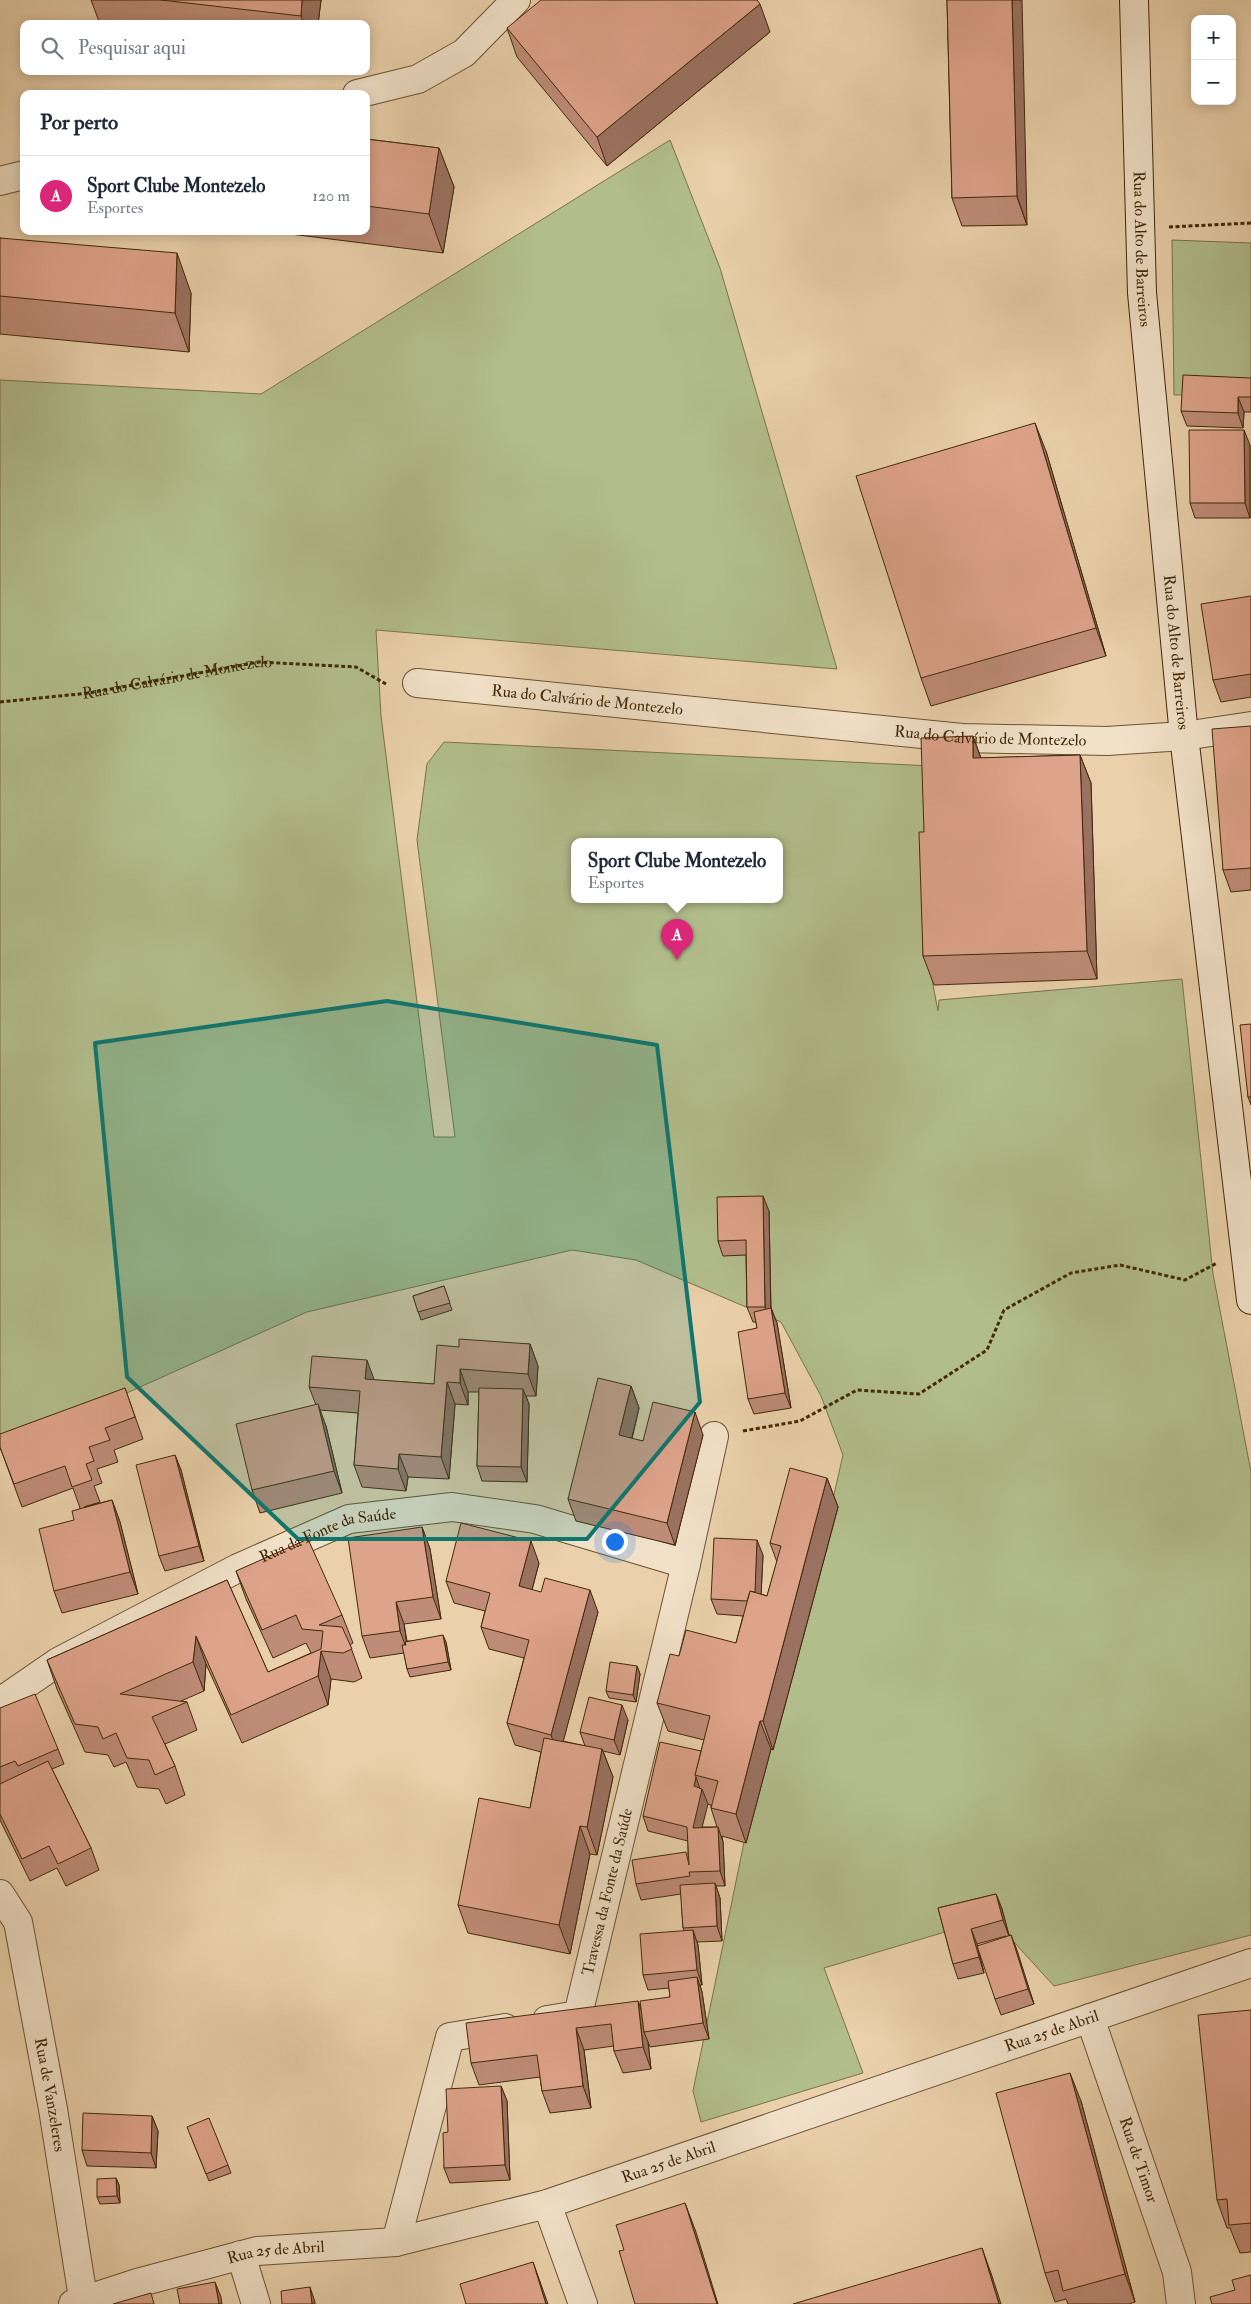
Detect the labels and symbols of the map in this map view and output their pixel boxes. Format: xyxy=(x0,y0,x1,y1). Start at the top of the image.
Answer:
street label: Rua do Alto de Barreiros xyxy=(1129,171,1155,328)
street label: Rua do Alto de Barreiros xyxy=(1159,574,1193,731)
street label: Rua do Calvário de Montezelo xyxy=(81,652,273,704)
street label: Rua do Calvário de Montezelo xyxy=(490,681,684,720)
street label: Rua do Calvário de Montezelo xyxy=(893,721,1087,751)
pin: A xyxy=(661,919,693,960)
street label: Rua da Fonte da Saúde xyxy=(256,1504,397,1567)
your location xyxy=(602,1529,628,1555)
street label: Travessa da Fonte da Saúde xyxy=(578,1806,637,1978)
street label: Rua 25 de Abril xyxy=(1002,2006,1101,2057)
street label: Rua de Vanzeleres xyxy=(30,2036,70,2153)
street label: Rua de Timor xyxy=(1115,2114,1163,2205)
street label: Rua 25 de Abril xyxy=(619,2137,718,2188)
street label: Rua 25 de Abril xyxy=(225,2237,325,2269)

